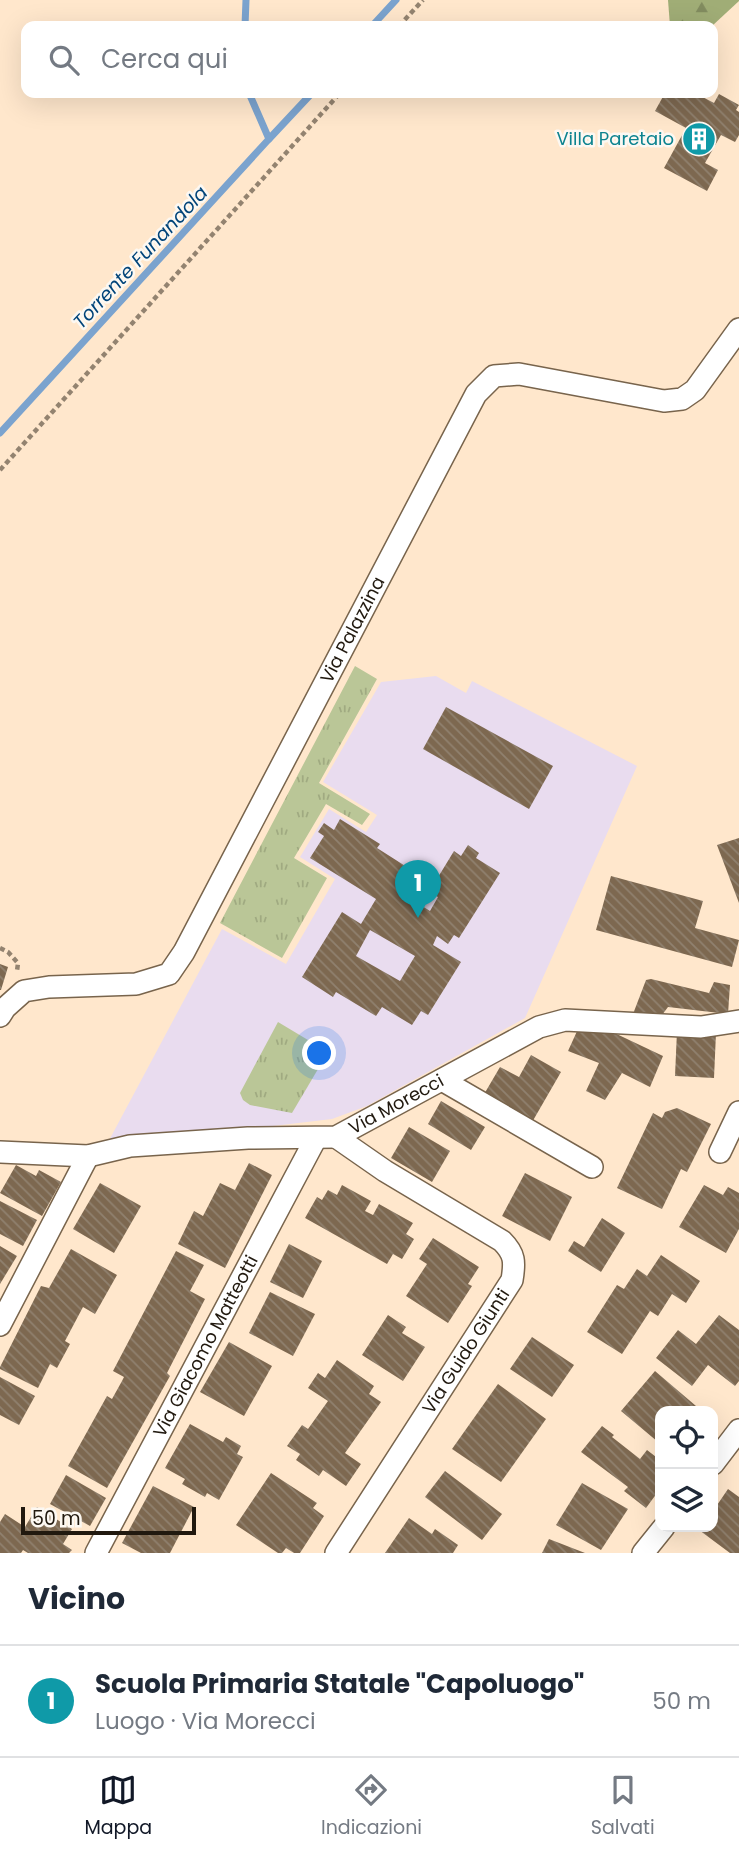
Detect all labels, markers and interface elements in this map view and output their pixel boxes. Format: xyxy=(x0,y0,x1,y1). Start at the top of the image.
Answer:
search box xyxy=(21,21,718,98)
icon: search xyxy=(45,41,83,79)
text: Cerca qui xyxy=(101,41,228,77)
building icon: Villa Paretaio xyxy=(680,120,718,158)
place label: Villa Paretaio xyxy=(556,126,674,151)
water label: Torrente Funandola xyxy=(67,180,214,335)
street label: Via Palazzina xyxy=(314,572,390,687)
pin: 1 xyxy=(395,860,441,918)
your location xyxy=(302,1036,336,1070)
street label: Via Morecci xyxy=(344,1068,448,1140)
street label: Via Giacomo Matteotti xyxy=(147,1251,264,1441)
street label: Via Guido Giunti xyxy=(416,1283,515,1419)
map controls xyxy=(655,1406,718,1532)
button: locate xyxy=(655,1406,718,1469)
button: layers xyxy=(655,1469,718,1532)
scale bar xyxy=(21,1504,196,1536)
text: 50 m xyxy=(32,1505,81,1532)
text: Vicino xyxy=(28,1577,125,1620)
text: Scuola Primaria Statale "Capoluogo" xyxy=(95,1666,584,1702)
text: 1 xyxy=(47,1685,55,1717)
text: 50 m xyxy=(652,1685,711,1717)
text: Luogo · Via Morecci xyxy=(95,1705,316,1737)
tab: Mappa xyxy=(84,1771,152,1842)
tab: Indicazioni xyxy=(321,1771,422,1842)
tab: Salvati xyxy=(591,1771,655,1842)

